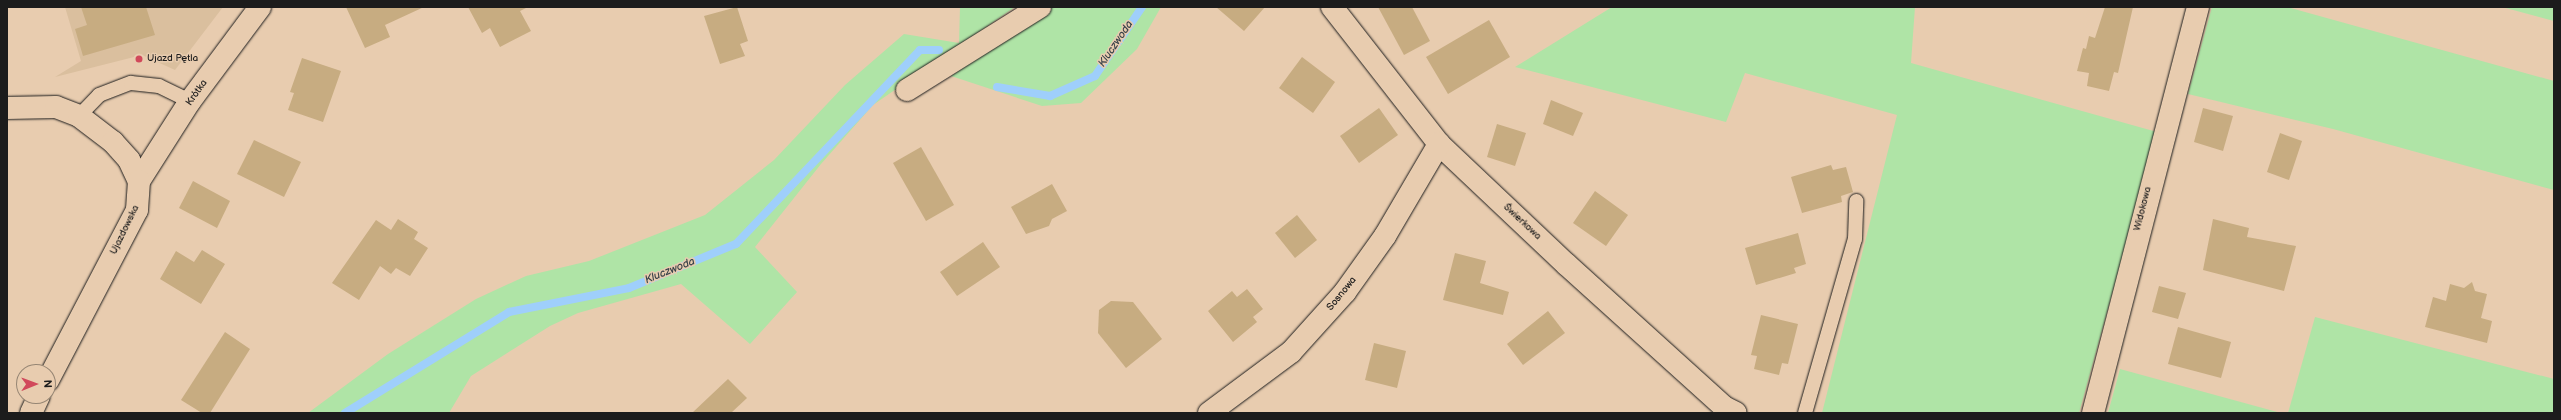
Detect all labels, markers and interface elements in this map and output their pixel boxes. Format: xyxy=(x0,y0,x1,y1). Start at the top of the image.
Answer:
water label: Kluczwoda xyxy=(1096,18,1136,70)
place label: Ujazd Pętla xyxy=(147,53,198,65)
marker: Ujazd Pętla xyxy=(134,54,144,64)
street label: Krótka xyxy=(184,78,210,108)
street label: Widokowa xyxy=(2132,186,2154,232)
street label: Świerkowa xyxy=(1501,201,1543,243)
street label: Ujazdowska xyxy=(108,203,142,257)
water label: Kluczwoda xyxy=(643,255,697,287)
street label: Sosnowa xyxy=(1325,275,1359,313)
north arrow xyxy=(16,364,56,404)
text: N xyxy=(41,380,54,388)

